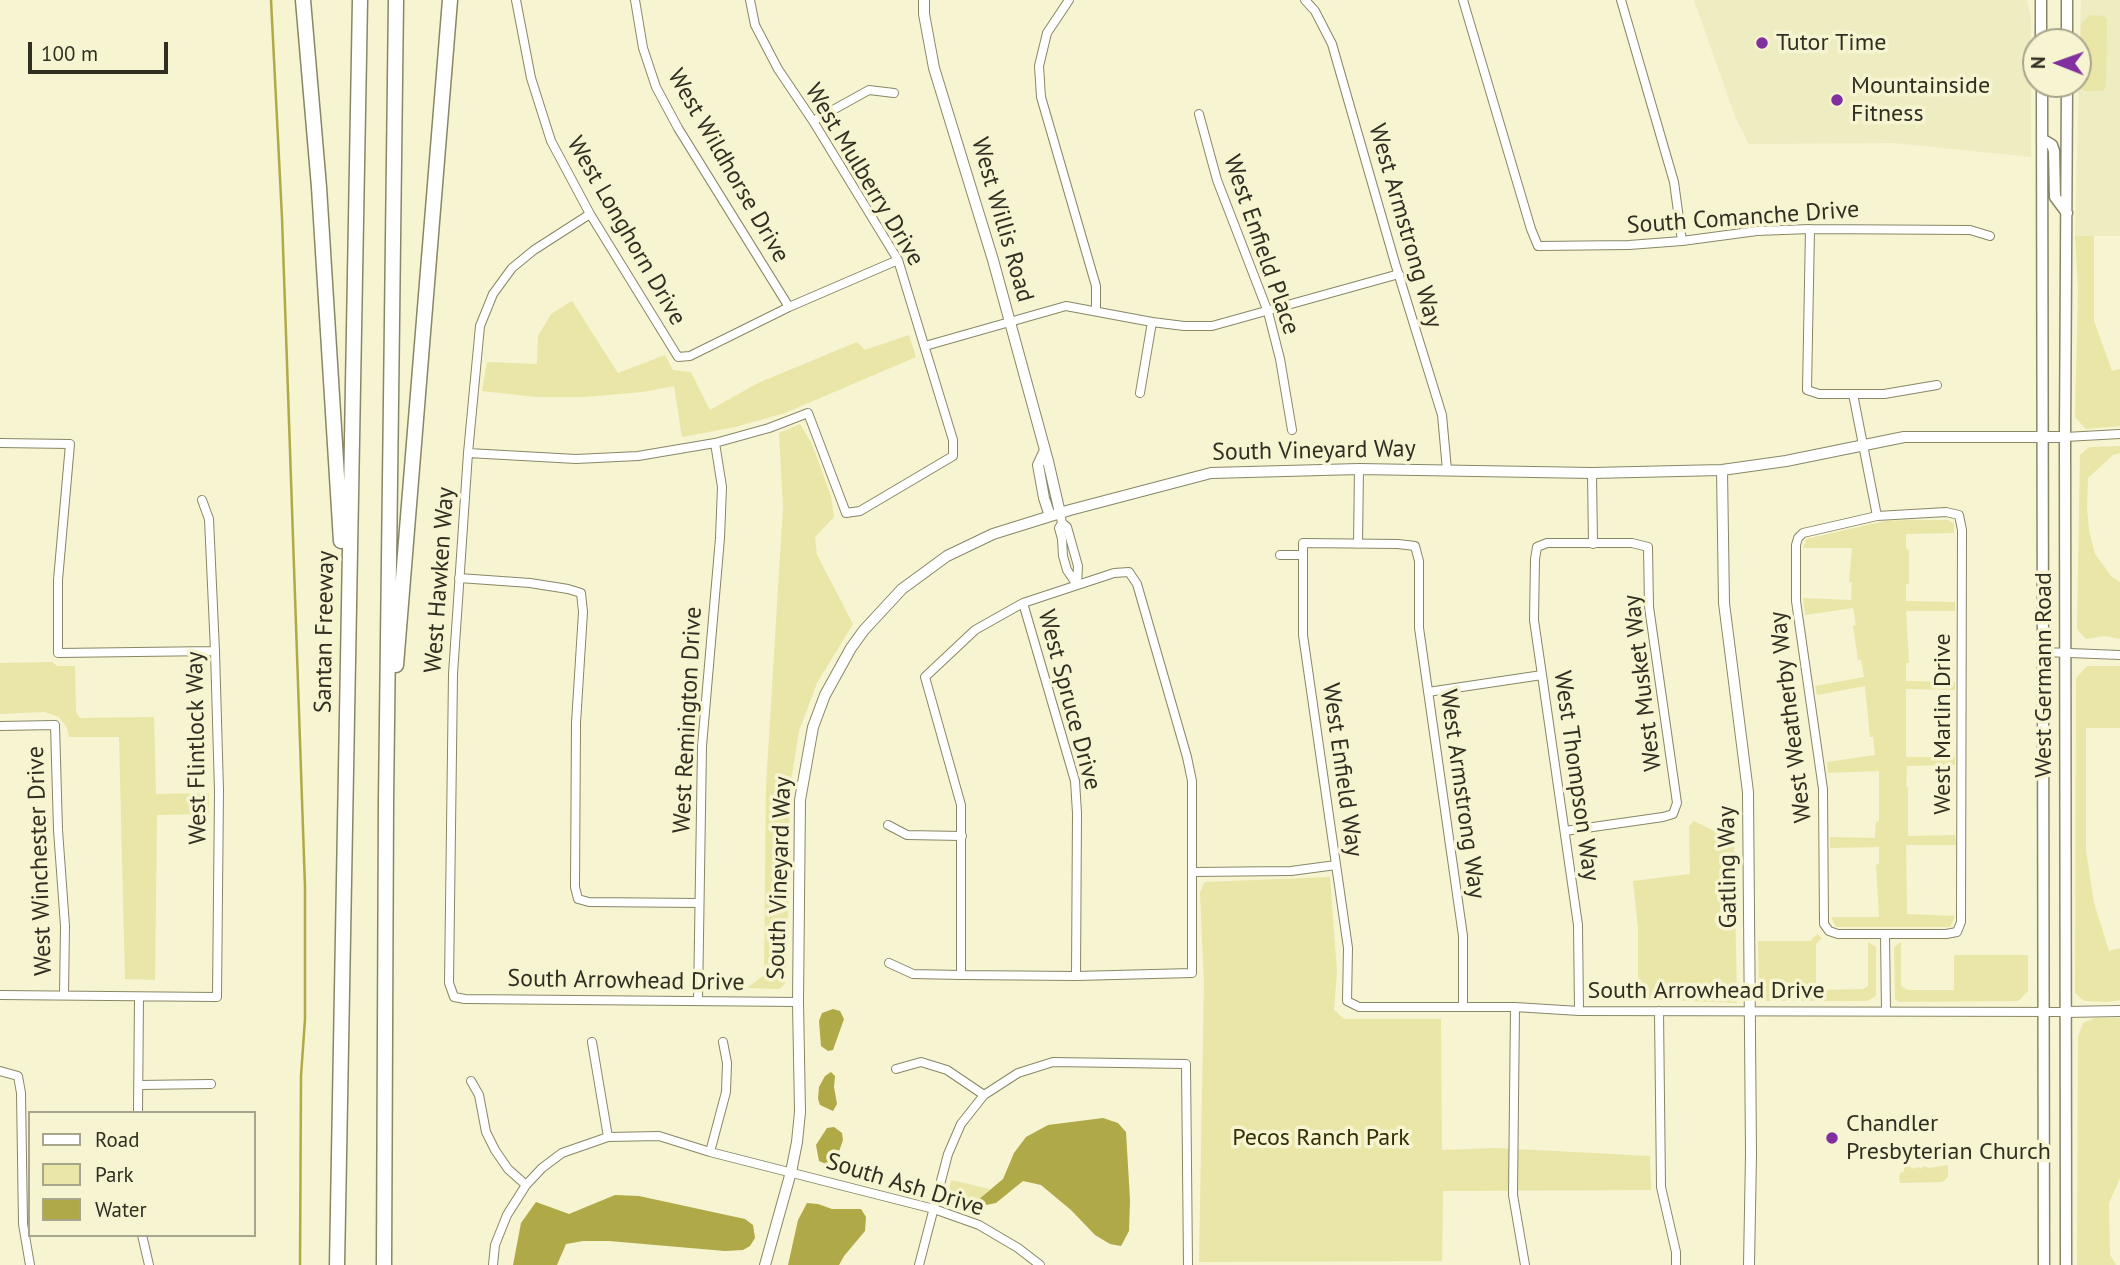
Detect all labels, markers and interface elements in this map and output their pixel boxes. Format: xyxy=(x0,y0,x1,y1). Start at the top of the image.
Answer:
scale bar xyxy=(32,28,172,72)
north arrow xyxy=(2022,28,2092,98)
place label: Tutor Time xyxy=(1776,29,1886,57)
marker: Tutor Time xyxy=(1754,35,1770,51)
text: 100 m xyxy=(41,40,98,67)
text: N xyxy=(2026,56,2050,69)
street label: West Wildhorse Drive xyxy=(661,64,795,268)
place label: Mountainside Fitness xyxy=(1851,72,1990,128)
street label: West Mulberry Drive xyxy=(798,79,930,271)
marker: Mountainside Fitness xyxy=(1829,92,1845,108)
street label: West Armstrong Way xyxy=(1362,121,1448,331)
street label: West Longhorn Drive xyxy=(560,132,692,330)
street label: West Willis Road xyxy=(965,134,1039,306)
street label: West Enfield Place xyxy=(1217,151,1305,339)
street label: South Comanche Drive xyxy=(1626,196,1860,240)
street label: South Vineyard Way xyxy=(1212,435,1416,467)
street label: West Hawken Way xyxy=(419,486,461,674)
street label: Santan Freeway xyxy=(309,551,341,713)
street label: West Germann Road xyxy=(2030,572,2058,778)
street label: West Musket Way xyxy=(1618,593,1668,773)
street label: West Remington Drive xyxy=(668,606,708,834)
street label: West Spruce Drive xyxy=(1031,607,1107,793)
street label: West Weatherby Way xyxy=(1764,610,1818,824)
street label: West Marlin Drive xyxy=(1929,633,1957,815)
street label: West Flintlock Way xyxy=(181,651,213,845)
street label: West Thompson Way xyxy=(1547,669,1605,883)
street label: West Enfield Way xyxy=(1316,681,1368,859)
street label: West Armstrong Way xyxy=(1433,687,1491,901)
street label: West Winchester Drive xyxy=(22,746,58,976)
street label: South Vineyard Way xyxy=(762,776,798,980)
street label: Gatling Way xyxy=(1713,805,1743,929)
street label: South Arrowhead Drive xyxy=(507,965,745,997)
street label: South Arrowhead Drive xyxy=(1587,977,1825,1005)
place label: Chandler Presbyterian Church xyxy=(1846,1110,2051,1166)
legend xyxy=(28,1111,256,1237)
park label: Pecos Ranch Park xyxy=(1232,1124,1410,1152)
text: Road xyxy=(95,1126,139,1153)
marker: Chandler Presbyterian Church xyxy=(1824,1130,1840,1146)
street label: South Ash Drive xyxy=(823,1147,987,1223)
text: Park xyxy=(95,1161,134,1188)
text: Water xyxy=(95,1196,147,1223)

